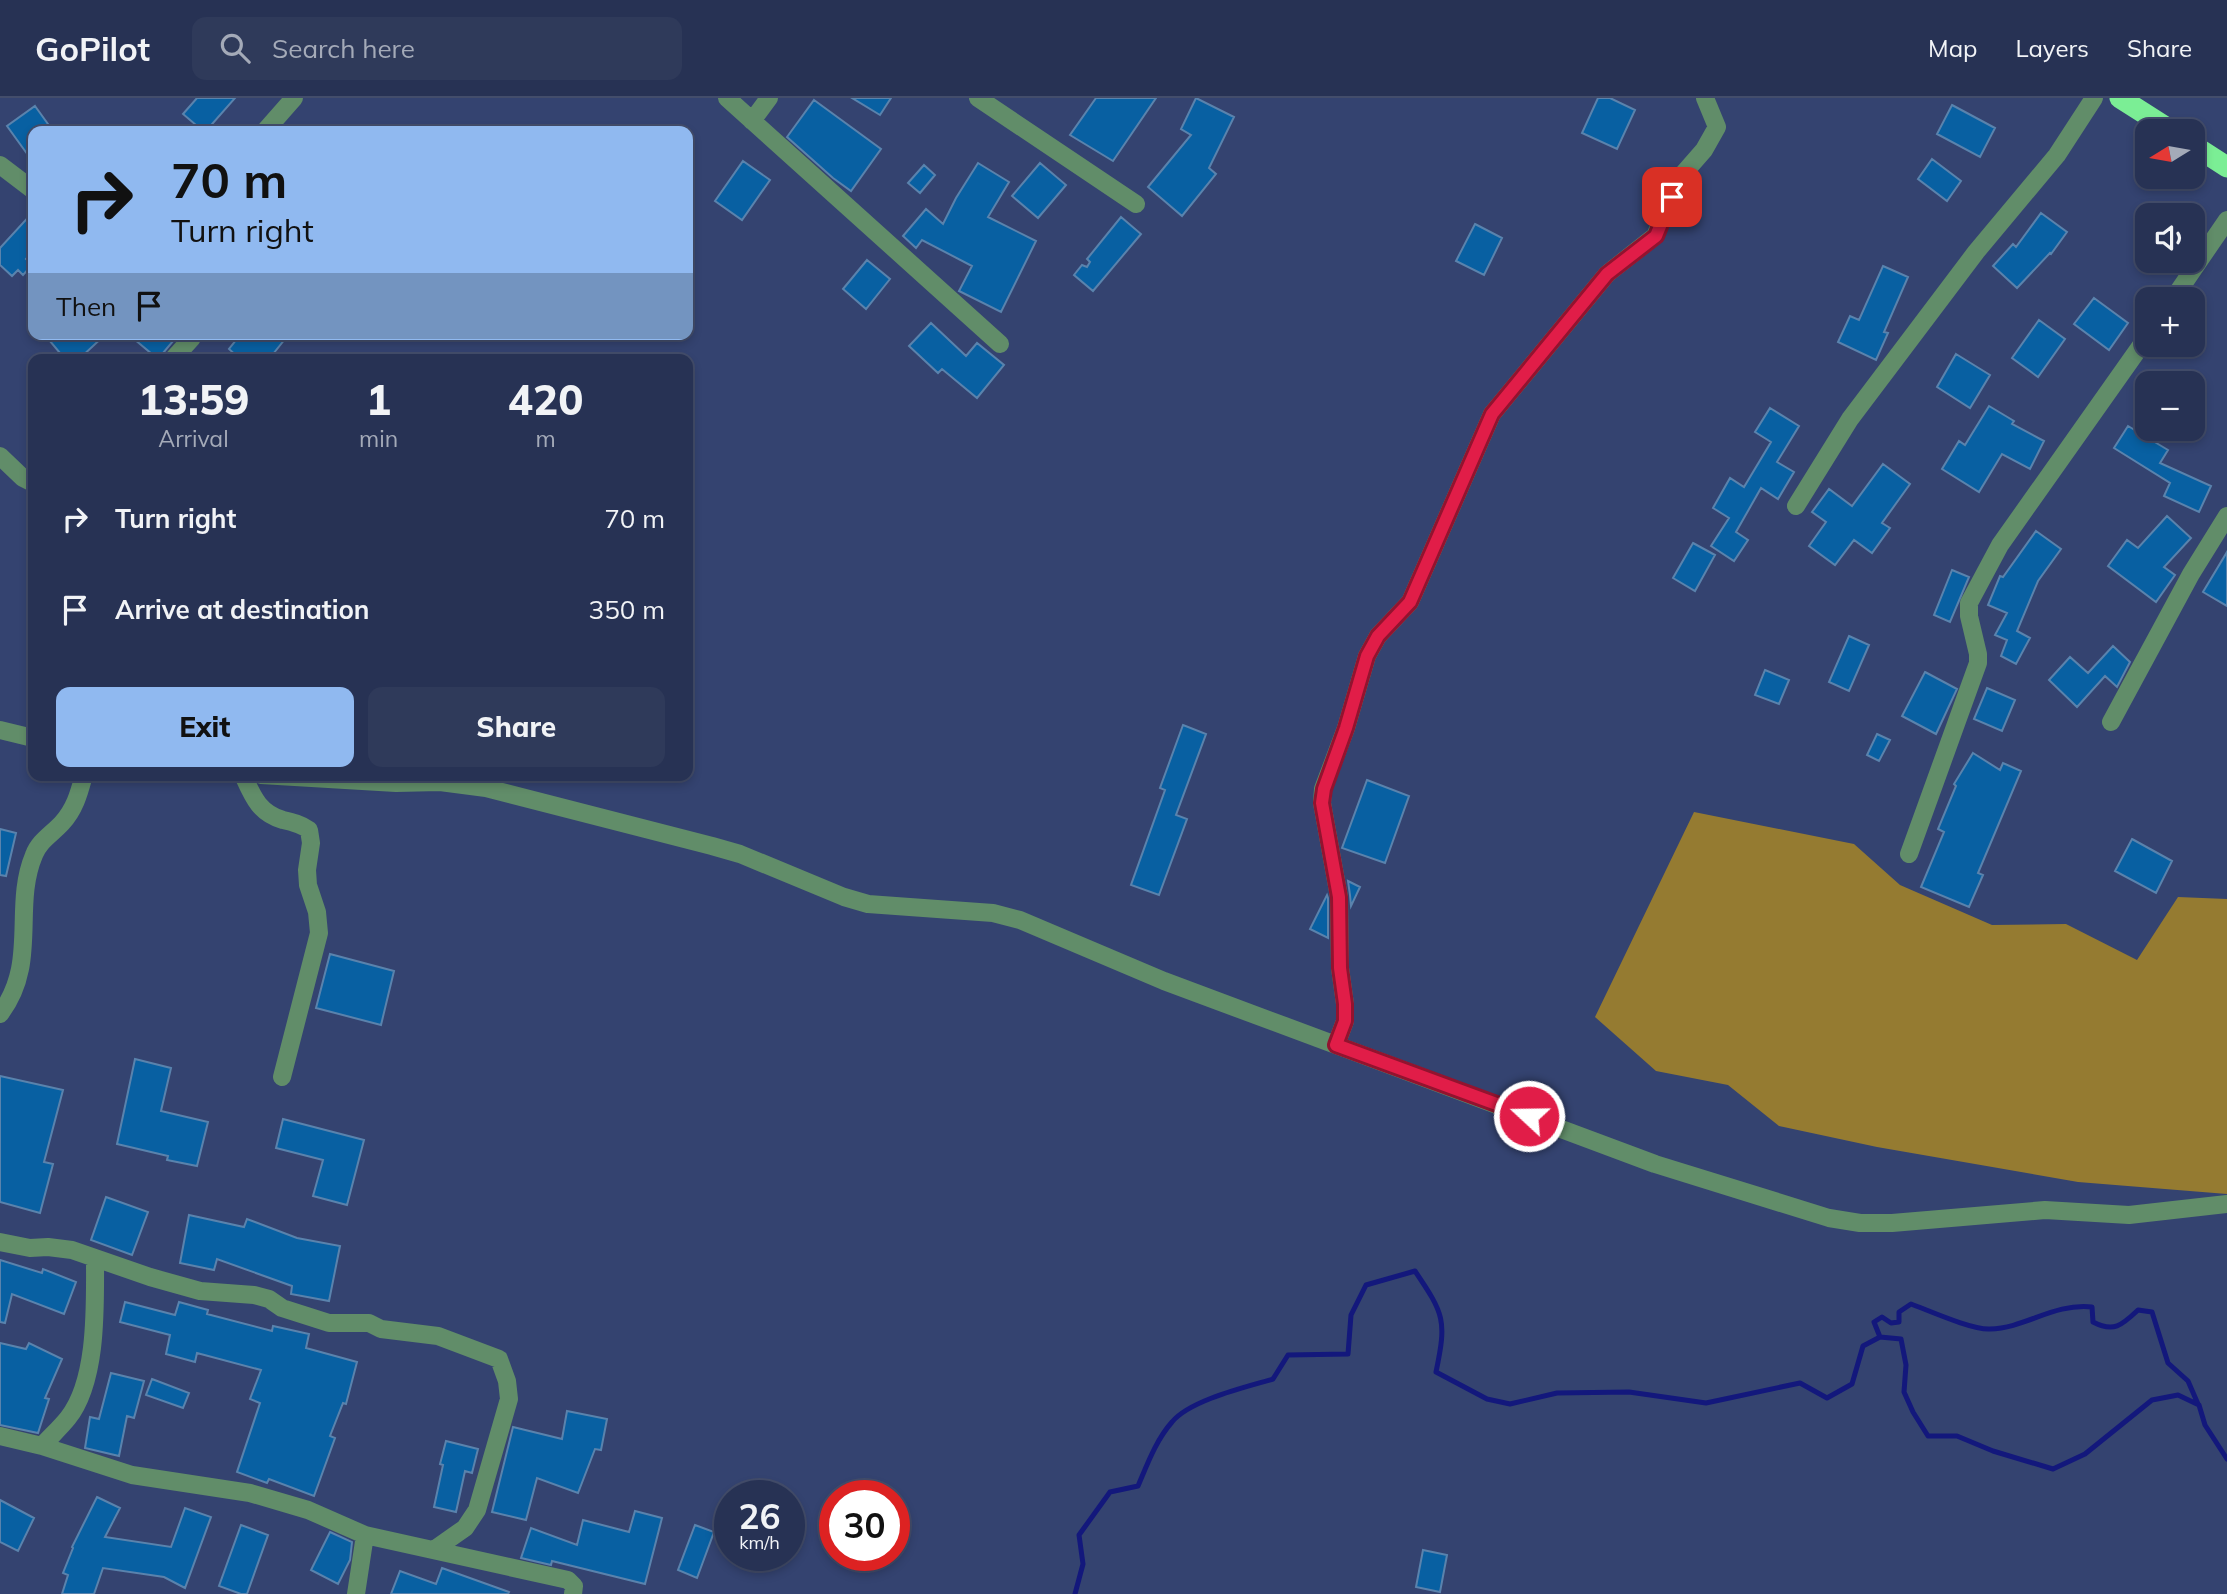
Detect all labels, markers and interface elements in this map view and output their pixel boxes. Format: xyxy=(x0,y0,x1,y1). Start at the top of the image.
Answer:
search box xyxy=(192,17,682,80)
text: GoPilot xyxy=(35,28,150,69)
icon: search xyxy=(216,29,254,67)
text: Search here xyxy=(272,32,415,65)
text: Map xyxy=(1928,33,1977,63)
text: Layers xyxy=(2015,33,2089,63)
text: Share xyxy=(2127,33,2192,63)
north arrow xyxy=(2135,119,2205,189)
map controls xyxy=(2135,119,2205,441)
text: 70 m xyxy=(171,149,287,210)
icon: right xyxy=(56,154,147,245)
pin xyxy=(1642,167,1702,227)
icon: arrive xyxy=(1653,178,1691,216)
button: sound xyxy=(2135,203,2205,273)
text: Turn right xyxy=(171,210,314,250)
icon: arrive xyxy=(130,287,168,325)
button: + xyxy=(2135,287,2205,357)
text: Then xyxy=(56,290,116,323)
button: − xyxy=(2135,371,2205,441)
text: 13:59 xyxy=(138,373,249,426)
text: 1 xyxy=(366,373,391,426)
text: 420 xyxy=(508,373,583,426)
text: Arrival xyxy=(158,424,229,453)
text: min xyxy=(359,424,398,453)
text: m xyxy=(535,424,556,453)
icon: right xyxy=(56,500,94,538)
text: Turn right xyxy=(115,502,236,535)
text: 70 m xyxy=(604,502,665,535)
icon: arrive xyxy=(56,591,94,629)
text: Arrive at destination xyxy=(115,593,370,626)
text: 350 m xyxy=(589,593,665,626)
button: Exit xyxy=(56,687,354,767)
button: Share xyxy=(368,687,665,767)
position arrow xyxy=(1492,1079,1566,1153)
speed limit sign: 30 xyxy=(819,1480,910,1571)
text: 26 xyxy=(738,1494,781,1538)
text: km/h xyxy=(739,1531,780,1554)

